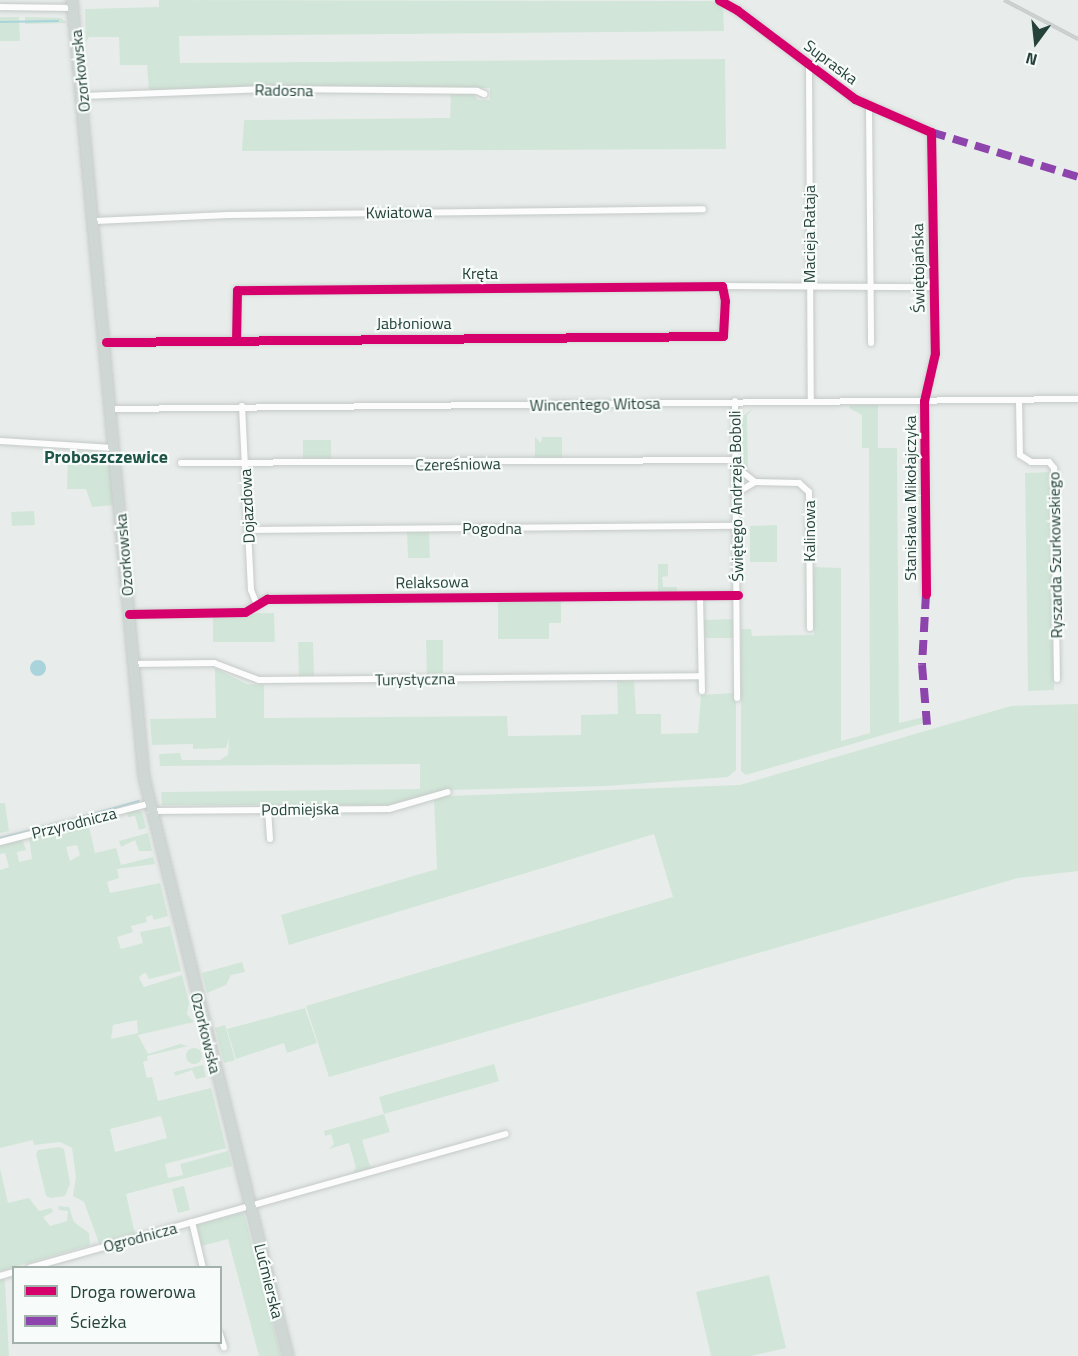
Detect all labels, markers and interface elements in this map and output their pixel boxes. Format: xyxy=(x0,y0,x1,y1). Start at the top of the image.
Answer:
north arrow xyxy=(1006,12,1066,72)
street label: Ozorkowska xyxy=(66,29,94,113)
street label: Supraska xyxy=(800,36,862,88)
text: N xyxy=(1023,46,1040,72)
street label: Radosna xyxy=(254,80,314,100)
street label: Macieja Rataja xyxy=(799,185,819,283)
street label: Kwiatowa xyxy=(366,202,432,222)
street label: Świętojańska xyxy=(908,223,928,313)
street label: Kręta xyxy=(462,263,498,283)
street label: Jabłoniowa xyxy=(376,313,452,333)
street label: Wincentego Witosa xyxy=(529,393,661,415)
street label: Świętego Andrzeja Boboli xyxy=(725,410,747,582)
street label: Stanisława Mikołajczyka xyxy=(900,415,920,581)
district label: Proboszczewice xyxy=(44,446,168,468)
street label: Czereśniowa xyxy=(415,454,501,474)
street label: Dojazdowa xyxy=(235,468,259,544)
street label: Ryszarda Szurkowskiego xyxy=(1044,471,1066,639)
street label: Kalinowa xyxy=(799,500,819,562)
street label: Ozorkowska xyxy=(111,513,137,597)
street label: Pogodna xyxy=(462,518,522,538)
street label: Relaksowa xyxy=(395,572,469,592)
street label: Turystyczna xyxy=(375,669,455,689)
street label: Podmiejska xyxy=(261,799,339,819)
street label: Przyrodnicza xyxy=(30,803,118,843)
street label: Ozorkowska xyxy=(187,991,225,1075)
street label: Ogrodnicza xyxy=(101,1218,179,1256)
street label: Lućmierska xyxy=(250,1242,288,1320)
legend xyxy=(12,1266,222,1344)
text: Droga rowerowa xyxy=(70,1278,196,1305)
text: Ścieżka xyxy=(70,1308,126,1335)

